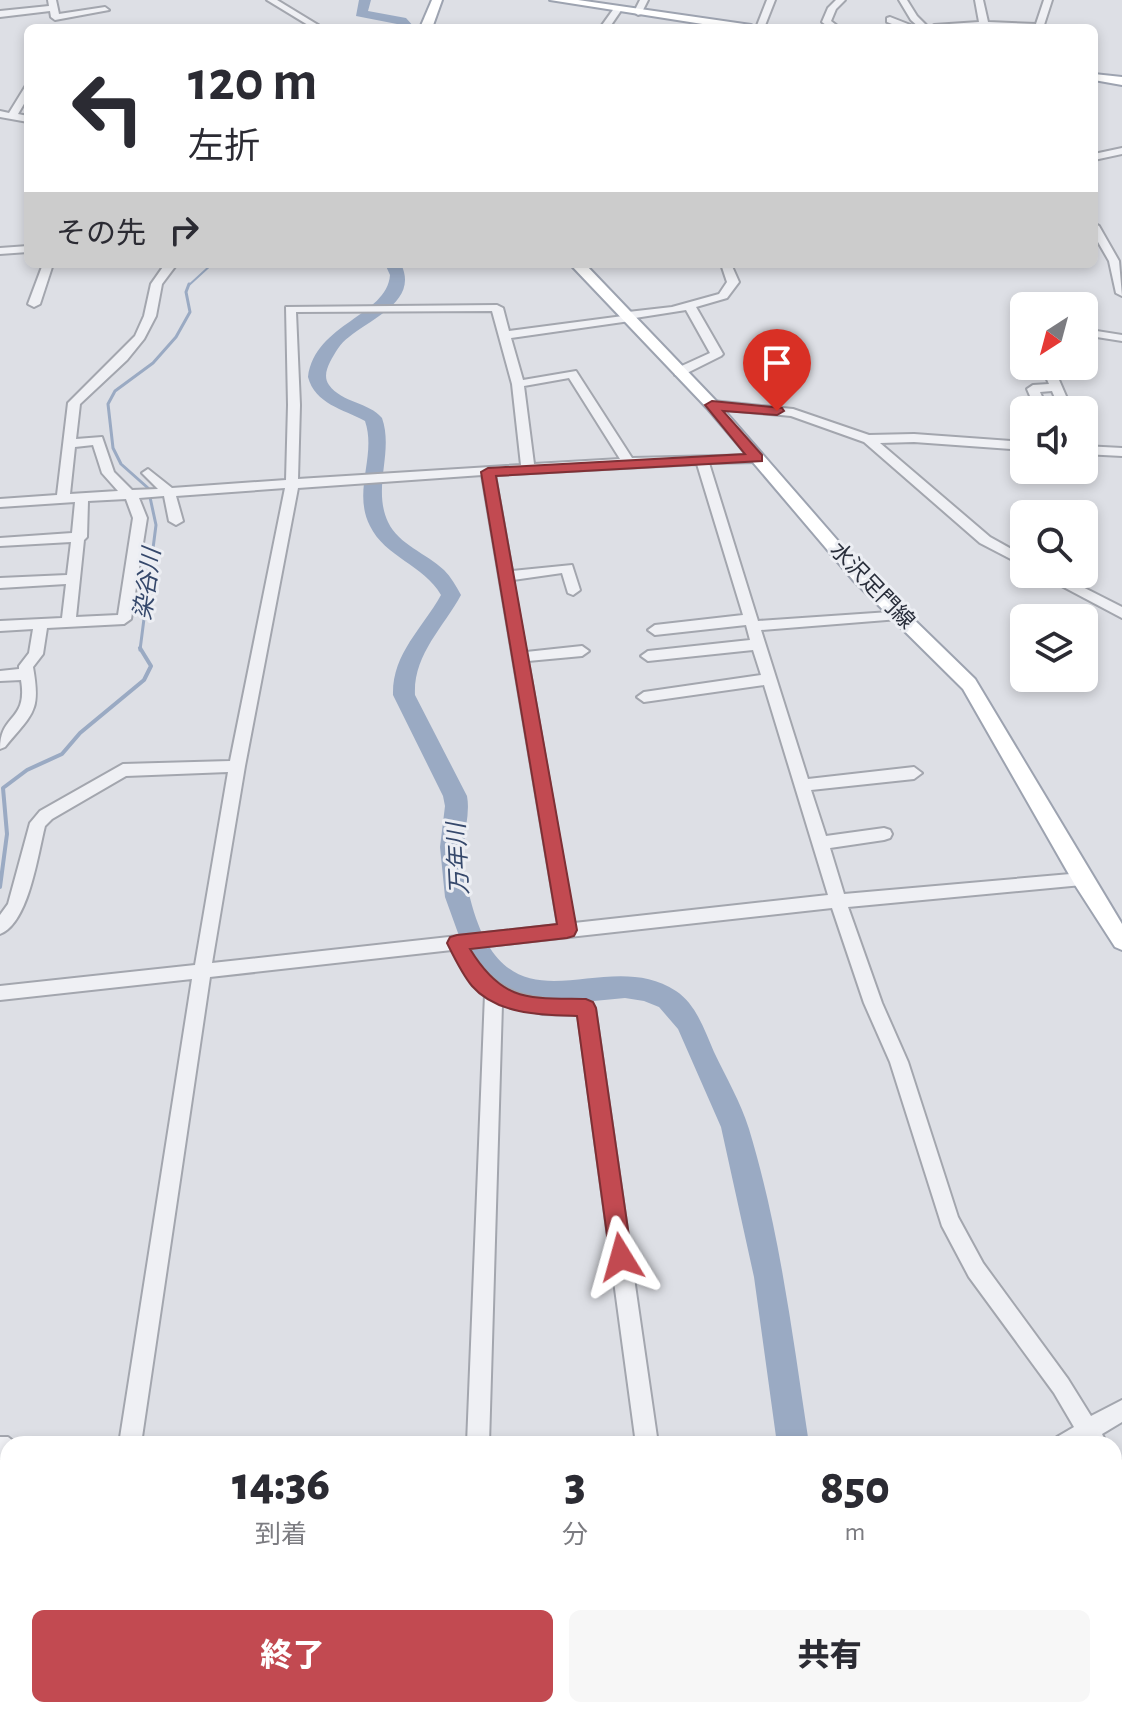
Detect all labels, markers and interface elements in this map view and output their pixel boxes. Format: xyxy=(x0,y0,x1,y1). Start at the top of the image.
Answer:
text: 120 m xyxy=(188,54,317,110)
icon: left xyxy=(56,56,160,160)
text: 左折 xyxy=(188,129,260,165)
icon: right xyxy=(162,208,206,252)
text: その先 xyxy=(56,219,146,249)
north arrow xyxy=(1010,292,1098,380)
map controls xyxy=(1010,292,1098,692)
pin xyxy=(743,329,811,411)
icon: arrive xyxy=(755,341,799,385)
button: sound xyxy=(1010,396,1098,484)
button: search xyxy=(1010,500,1098,588)
street label: 水沢足門線 xyxy=(826,538,919,633)
water label: 染谷川 xyxy=(129,544,165,621)
button: layers xyxy=(1010,604,1098,692)
water label: 万年川 xyxy=(443,819,473,896)
position arrow xyxy=(579,1215,663,1299)
text: 14:36 xyxy=(232,1461,330,1509)
text: 3 xyxy=(564,1461,586,1509)
text: 850 xyxy=(820,1465,890,1513)
text: m xyxy=(845,1519,865,1545)
text: 到着 xyxy=(255,1522,307,1548)
text: 分 xyxy=(562,1522,588,1548)
button: 終了 xyxy=(32,1610,553,1702)
button: 共有 xyxy=(569,1610,1090,1702)

